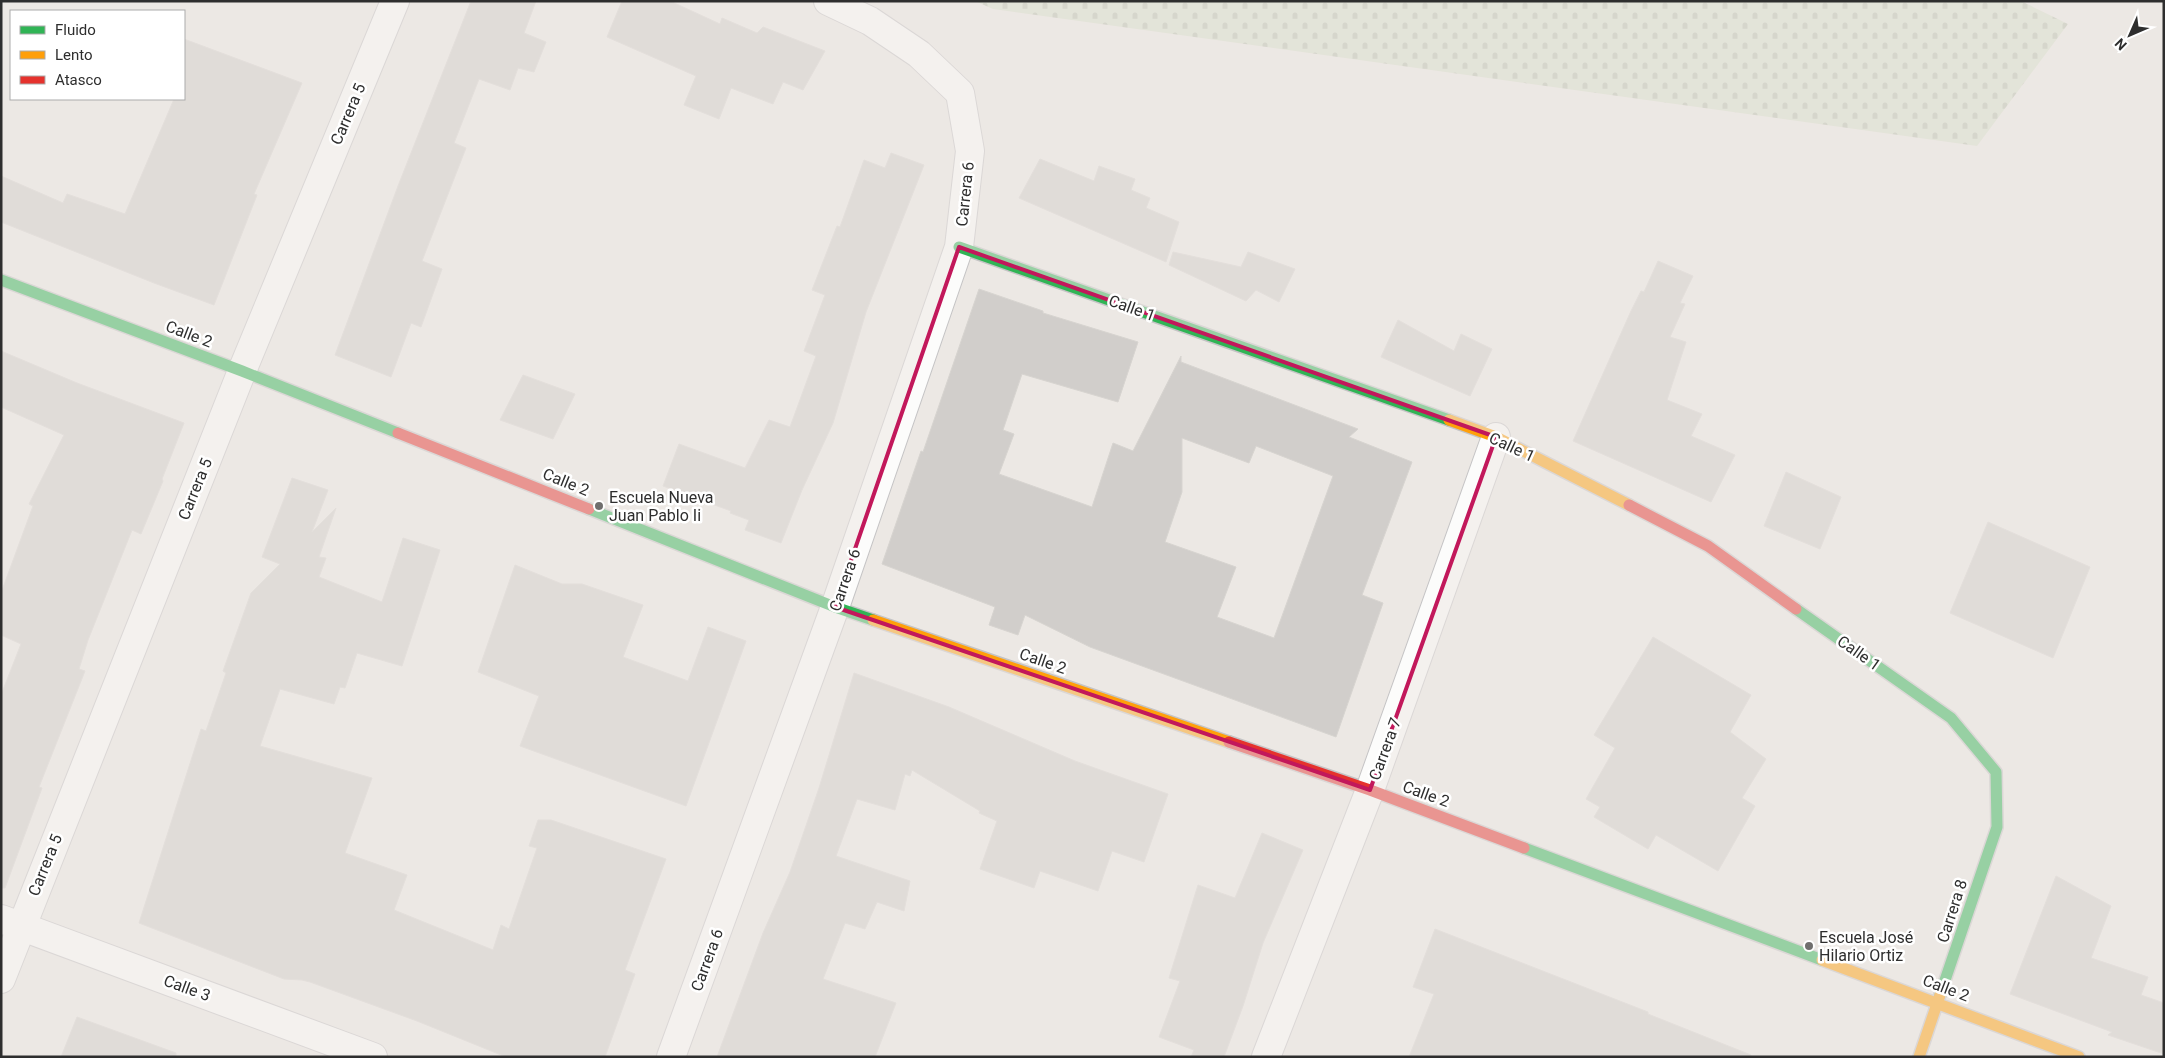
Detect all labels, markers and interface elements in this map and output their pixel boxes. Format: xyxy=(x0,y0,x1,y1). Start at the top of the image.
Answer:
legend xyxy=(10,10,185,100)
north arrow xyxy=(2105,10,2155,60)
text: Fluido xyxy=(55,21,96,39)
text: N xyxy=(2112,35,2130,53)
text: Lento xyxy=(55,46,93,64)
text: Atasco xyxy=(55,71,102,89)
street label: Carrera 5 xyxy=(327,80,369,148)
street label: Carrera 6 xyxy=(952,161,978,227)
street label: Calle 1 xyxy=(1106,291,1158,325)
street label: Calle 2 xyxy=(163,316,215,352)
street label: Calle 1 xyxy=(1486,428,1538,466)
street label: Carrera 5 xyxy=(174,455,216,523)
street label: Calle 2 xyxy=(540,464,592,500)
place label: Escuela Nueva Juan Pablo Ii xyxy=(609,488,714,525)
marker: Escuela Nueva Juan Pablo Ii xyxy=(593,500,605,512)
street label: Carrera 6 xyxy=(825,546,865,614)
street label: Calle 1 xyxy=(1834,631,1884,675)
street label: Calle 2 xyxy=(1017,644,1069,678)
street label: Carrera 7 xyxy=(1365,715,1405,783)
street label: Calle 2 xyxy=(1400,777,1452,811)
street label: Carrera 5 xyxy=(24,831,66,899)
street label: Carrera 8 xyxy=(1933,877,1971,945)
street label: Carrera 6 xyxy=(687,926,727,994)
place label: Escuela José Hilario Ortiz xyxy=(1819,928,1913,965)
marker: Escuela José Hilario Ortiz xyxy=(1803,940,1815,952)
street label: Calle 2 xyxy=(1920,970,1972,1006)
street label: Calle 3 xyxy=(161,971,213,1005)

